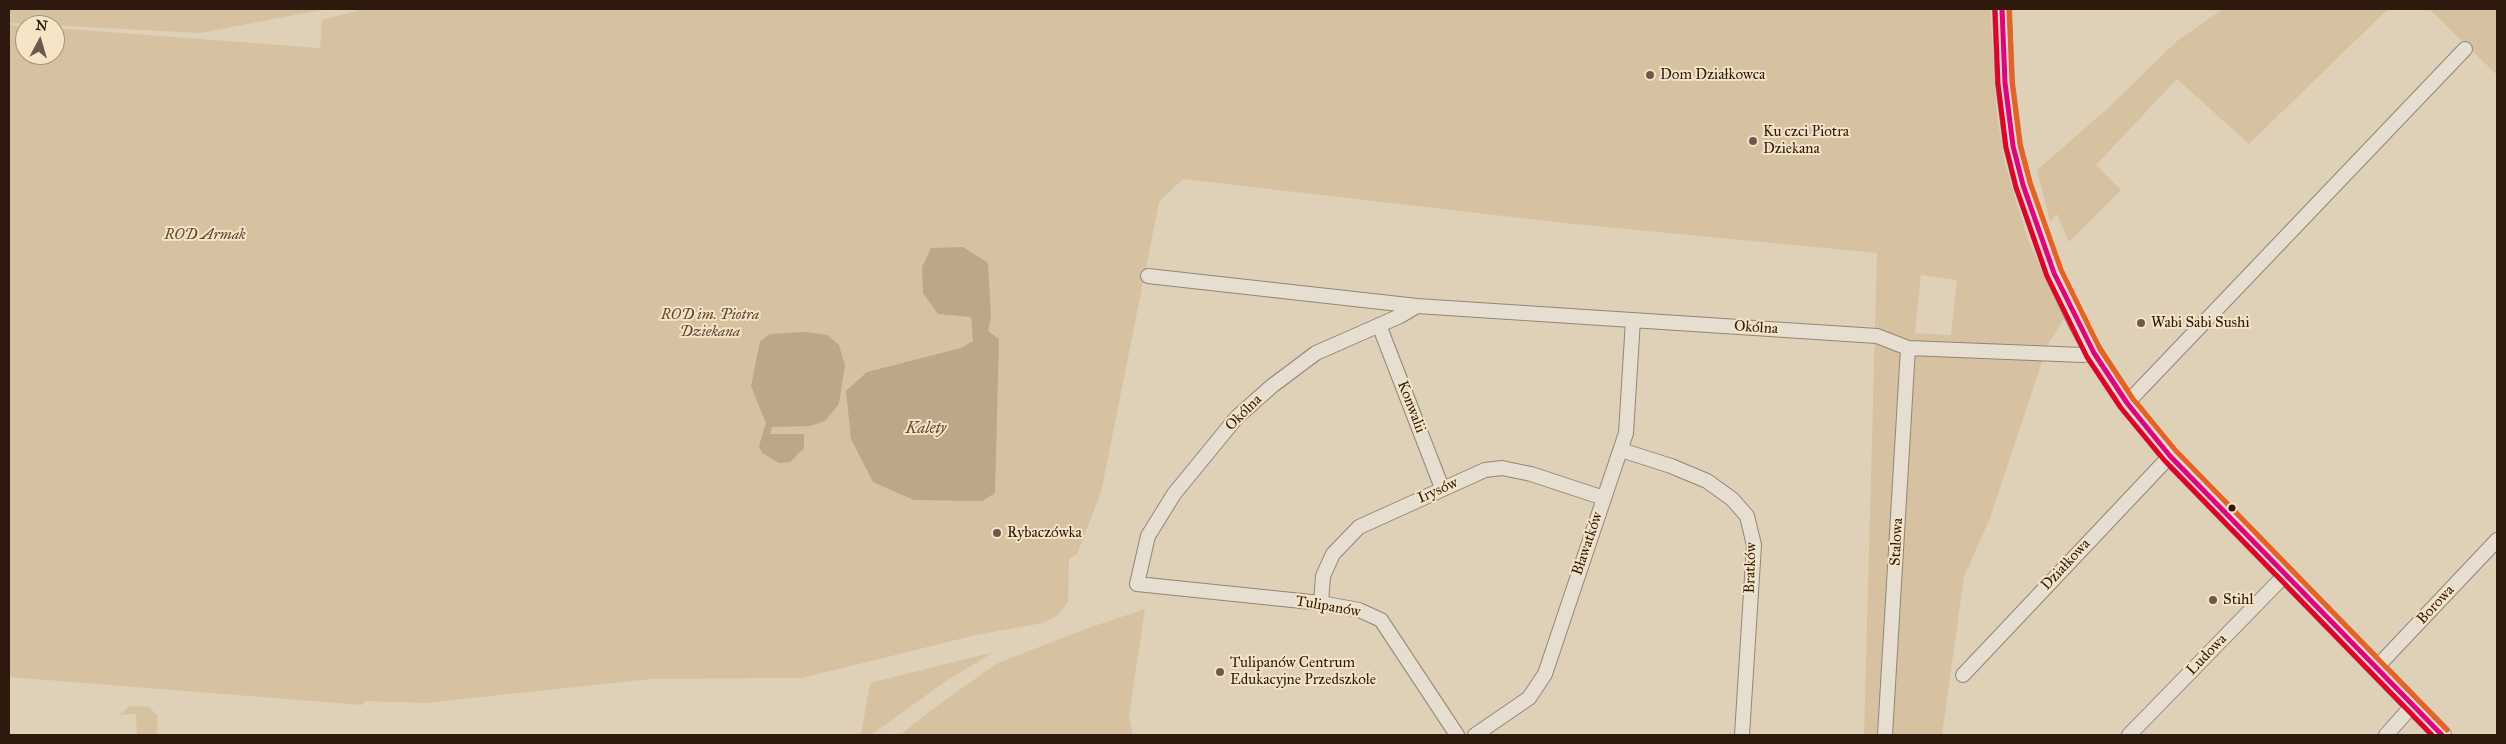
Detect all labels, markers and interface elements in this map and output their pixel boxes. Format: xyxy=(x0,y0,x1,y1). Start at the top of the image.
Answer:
north arrow xyxy=(15,15,65,65)
text: N xyxy=(35,17,48,35)
place label: Dom Działkowca xyxy=(1660,66,1765,84)
marker: Dom Działkowca xyxy=(1644,69,1656,81)
place label: Ku czci Piotra Dziekana xyxy=(1763,123,1849,158)
marker: Ku czci Piotra Dziekana xyxy=(1747,135,1759,147)
park label: ROD Armak xyxy=(164,226,246,244)
park label: ROD im. Piotra Dziekana xyxy=(661,306,759,341)
place label: Wabi Sabi Sushi xyxy=(2151,314,2250,332)
street label: Okólna xyxy=(1733,317,1779,339)
marker: Wabi Sabi Sushi xyxy=(2135,317,2147,329)
street label: Konwalii xyxy=(1393,378,1429,436)
street label: Okólna xyxy=(1222,391,1266,435)
water label: Kalety xyxy=(906,419,946,439)
street label: Irysów xyxy=(1415,474,1461,508)
unlabelled marker xyxy=(2227,503,2237,513)
street label: Bławatków xyxy=(1569,510,1607,578)
street label: Stalowa xyxy=(1887,518,1907,566)
place label: Rybaczówka xyxy=(1007,524,1082,542)
marker: Rybaczówka xyxy=(991,527,1003,539)
street label: Działkowa xyxy=(2038,536,2094,594)
street label: Bratków xyxy=(1741,542,1761,594)
street label: Borowa xyxy=(2413,582,2459,628)
place label: Stihl xyxy=(2223,591,2253,609)
street label: Tulipanów xyxy=(1294,592,1362,622)
marker: Stihl xyxy=(2207,594,2219,606)
street label: Ludowa xyxy=(2183,631,2231,679)
place label: Tulipanów Centrum Edukacyjne Przedszkole xyxy=(1230,654,1376,689)
marker: Tulipanów Centrum Edukacyjne Przedszkole xyxy=(1214,666,1226,678)

